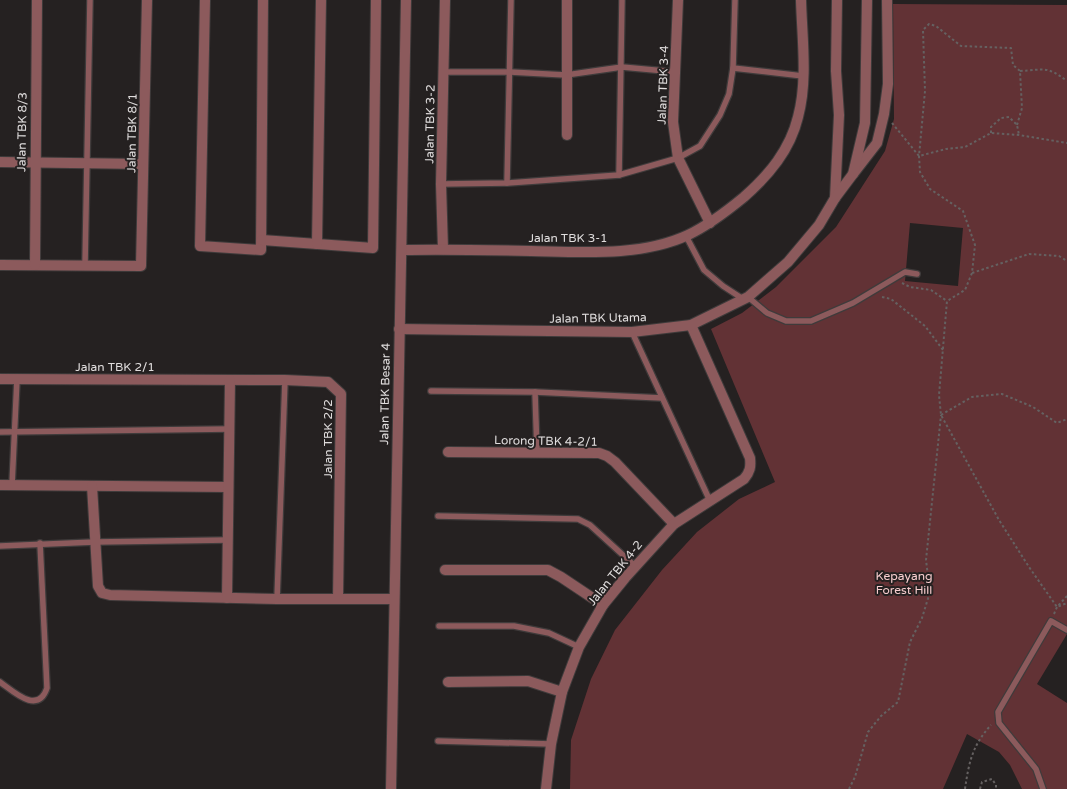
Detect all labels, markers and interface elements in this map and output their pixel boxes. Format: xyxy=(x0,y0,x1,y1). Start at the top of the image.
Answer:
street label: Jalan TBK 3-4 xyxy=(655,45,671,125)
street label: Jalan TBK 3-2 xyxy=(422,84,438,164)
street label: Jalan TBK 8/3 xyxy=(14,92,30,172)
street label: Jalan TBK 8/1 xyxy=(124,93,140,173)
street label: Jalan TBK 3-1 xyxy=(528,231,608,245)
street label: Jalan TBK Utama xyxy=(549,310,647,326)
street label: Jalan TBK Besar 4 xyxy=(377,342,393,445)
street label: Jalan TBK 2/1 xyxy=(75,360,155,374)
street label: Jalan TBK 2/2 xyxy=(321,399,335,479)
street label: Lorong TBK 4-2/1 xyxy=(494,433,598,449)
street label: Jalan TBK 4-2 xyxy=(585,538,645,608)
park label: Kepayang Forest Hill xyxy=(875,569,933,597)

